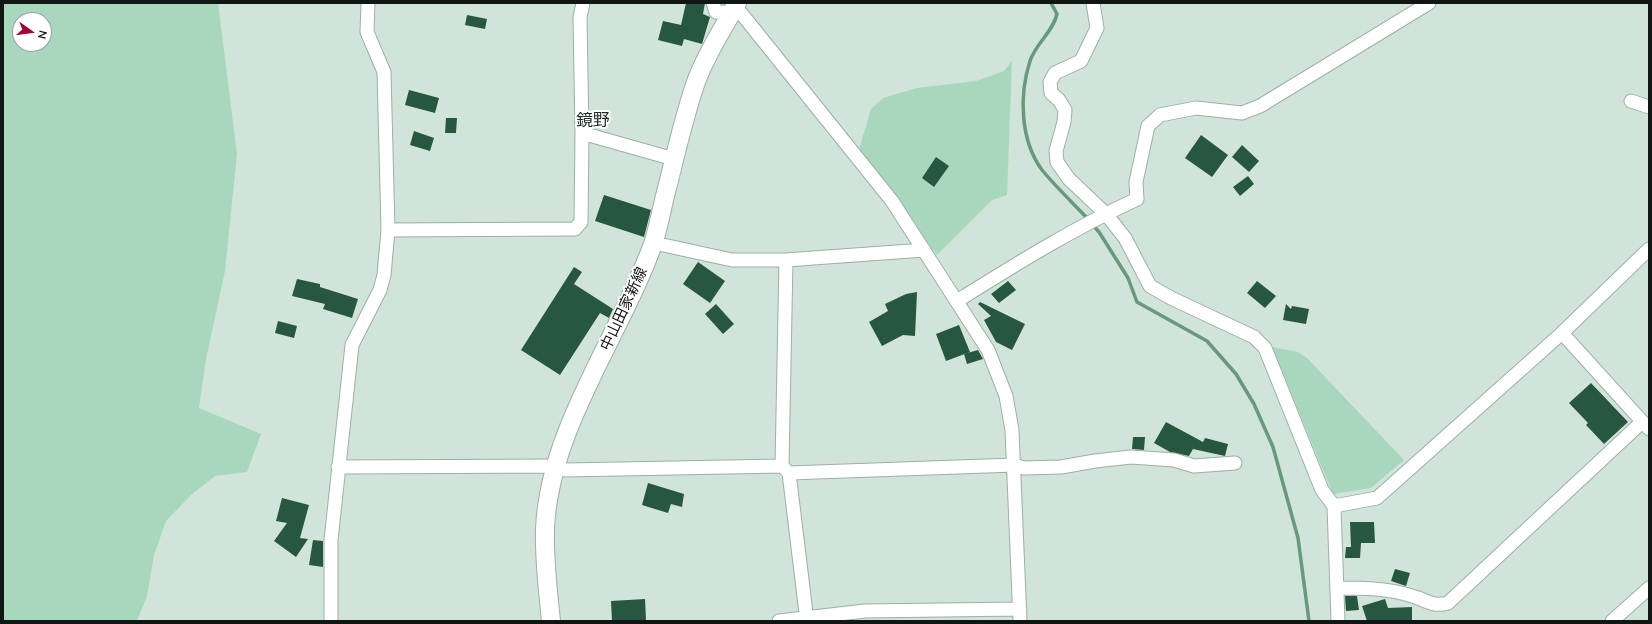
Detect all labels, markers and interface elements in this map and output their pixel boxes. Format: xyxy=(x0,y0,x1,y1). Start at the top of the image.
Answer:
north arrow xyxy=(12,12,52,52)
text: N xyxy=(35,29,50,40)
district label: 鏡野 xyxy=(576,111,610,131)
street label: 中山田家新線 xyxy=(597,264,651,354)

